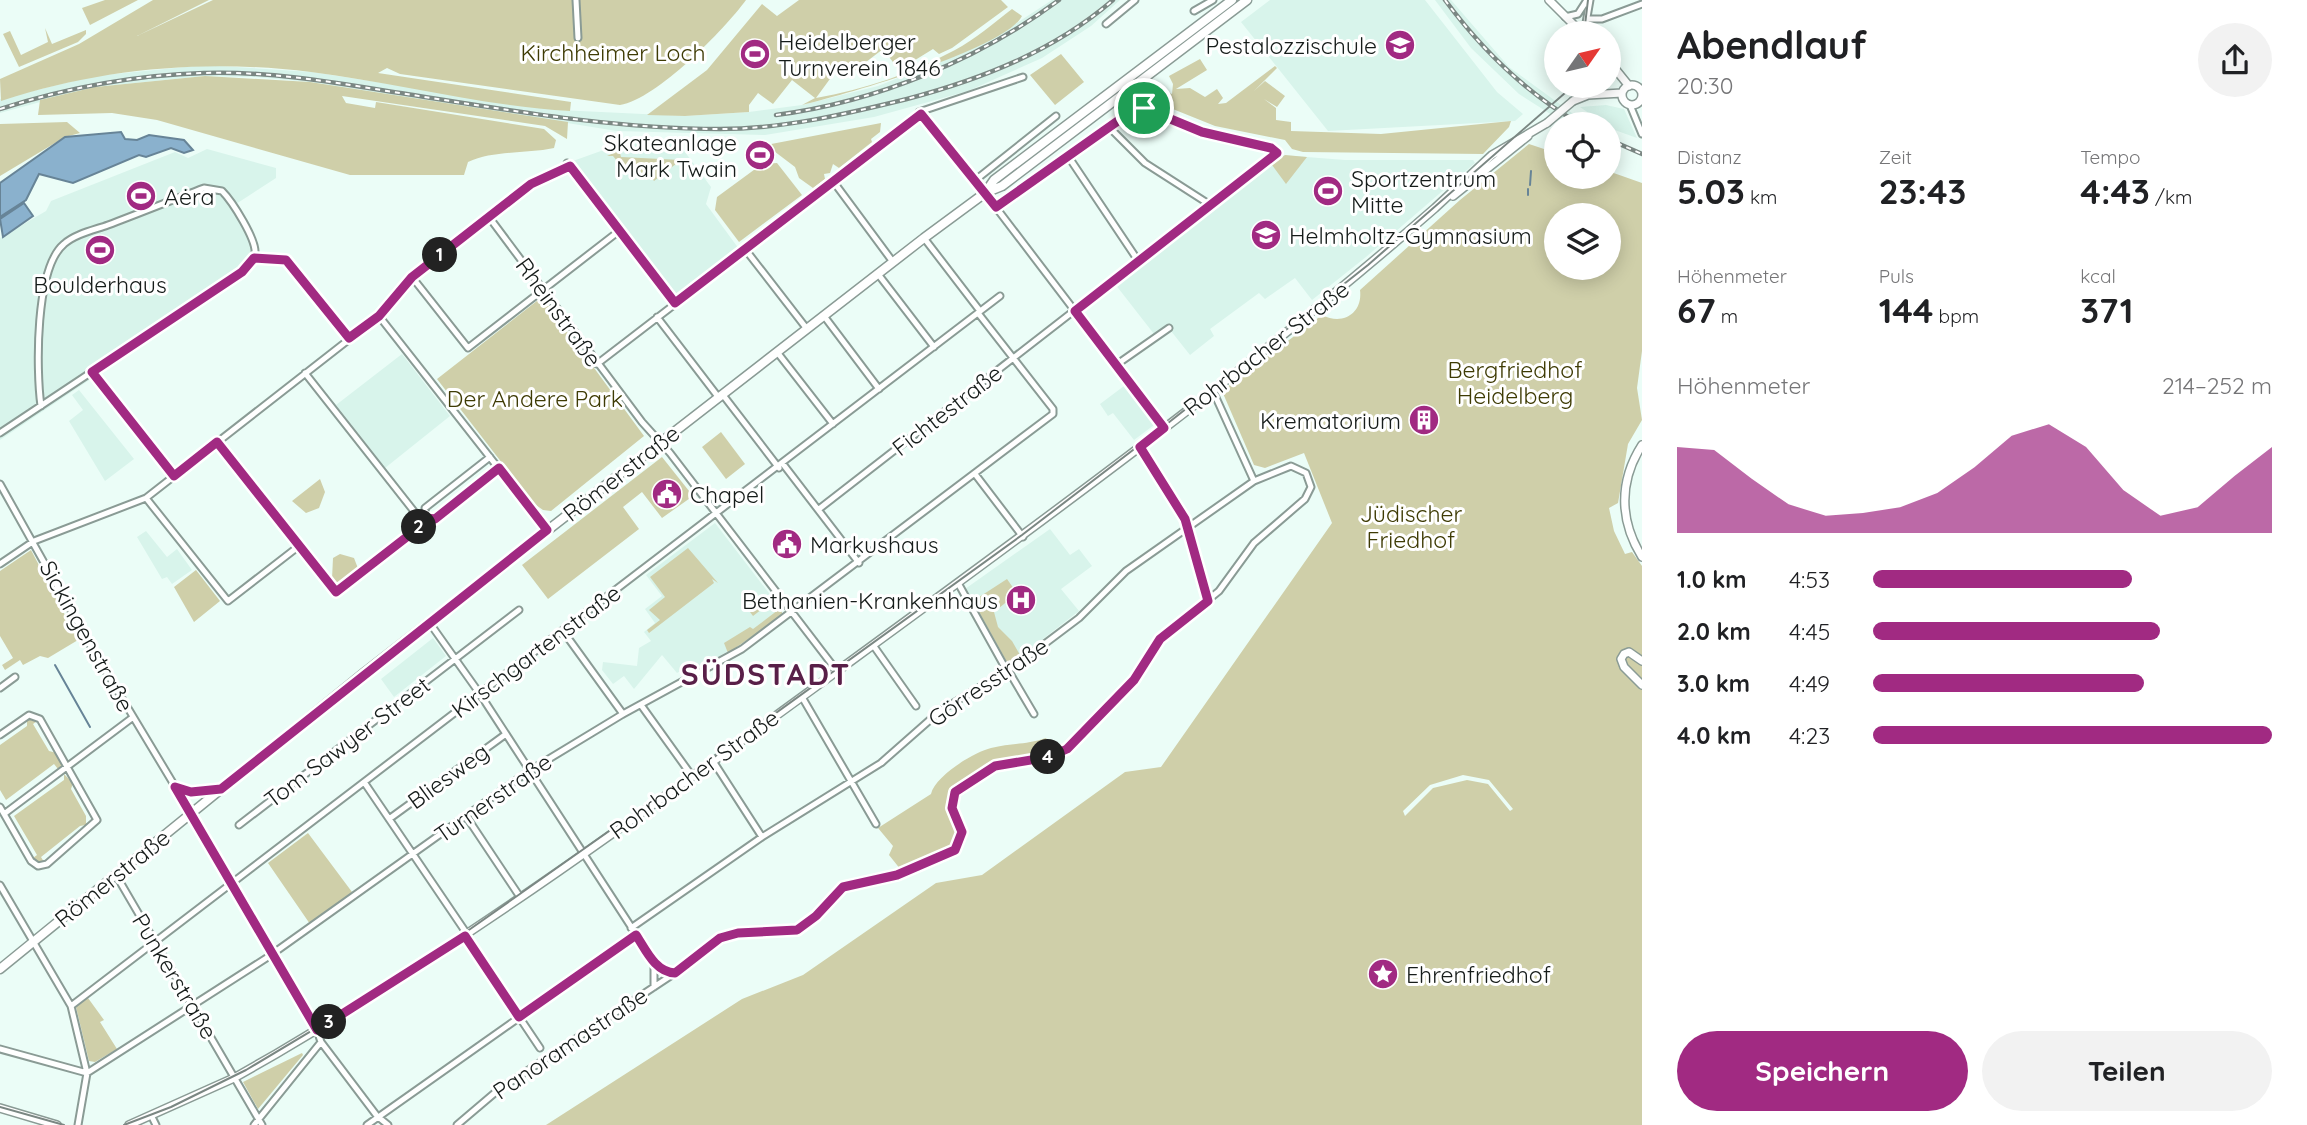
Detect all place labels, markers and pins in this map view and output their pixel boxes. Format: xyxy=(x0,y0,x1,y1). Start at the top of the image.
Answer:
place label: Heidelberger Turnverein 1846 xyxy=(778,27,941,82)
school or university icon: Pestalozzischule xyxy=(1383,28,1417,62)
place label: Pestalozzischule xyxy=(1205,31,1377,60)
sports icon: Heidelberger Turnverein 1846 xyxy=(738,37,772,71)
pin xyxy=(1114,78,1174,138)
place label: Skateanlage Mark Twain xyxy=(604,128,737,183)
sports icon: Skateanlage Mark Twain xyxy=(743,138,777,172)
place label: Sportzentrum Mitte xyxy=(1351,164,1496,219)
sports icon: Sportzentrum Mitte xyxy=(1311,174,1345,208)
sports icon: Aėra xyxy=(124,179,158,213)
place label: Aėra xyxy=(164,182,214,211)
school or university icon: Helmholtz-Gymnasium xyxy=(1249,218,1283,252)
place label: Helmholtz-Gymnasium xyxy=(1289,221,1532,250)
sports icon: Boulderhaus xyxy=(83,233,117,267)
pin: 1 xyxy=(422,238,458,272)
place label: Boulderhaus xyxy=(33,270,167,299)
building icon: Krematorium xyxy=(1407,403,1441,437)
place label: Krematorium xyxy=(1260,406,1401,435)
public building icon: Chapel xyxy=(650,477,684,511)
place label: Chapel xyxy=(690,480,764,509)
pin: 2 xyxy=(402,510,436,544)
public building icon: Markushaus xyxy=(770,527,804,561)
place label: Markushaus xyxy=(810,530,939,559)
hospital icon: Bethanien-Krankenhaus xyxy=(1004,583,1038,617)
place label: Bethanien-Krankenhaus xyxy=(742,586,998,615)
pin: 4 xyxy=(1030,740,1066,774)
place icon: Ehrenfriedhof xyxy=(1366,957,1400,991)
place label: Ehrenfriedhof xyxy=(1406,960,1551,989)
pin: 3 xyxy=(312,1004,346,1040)

